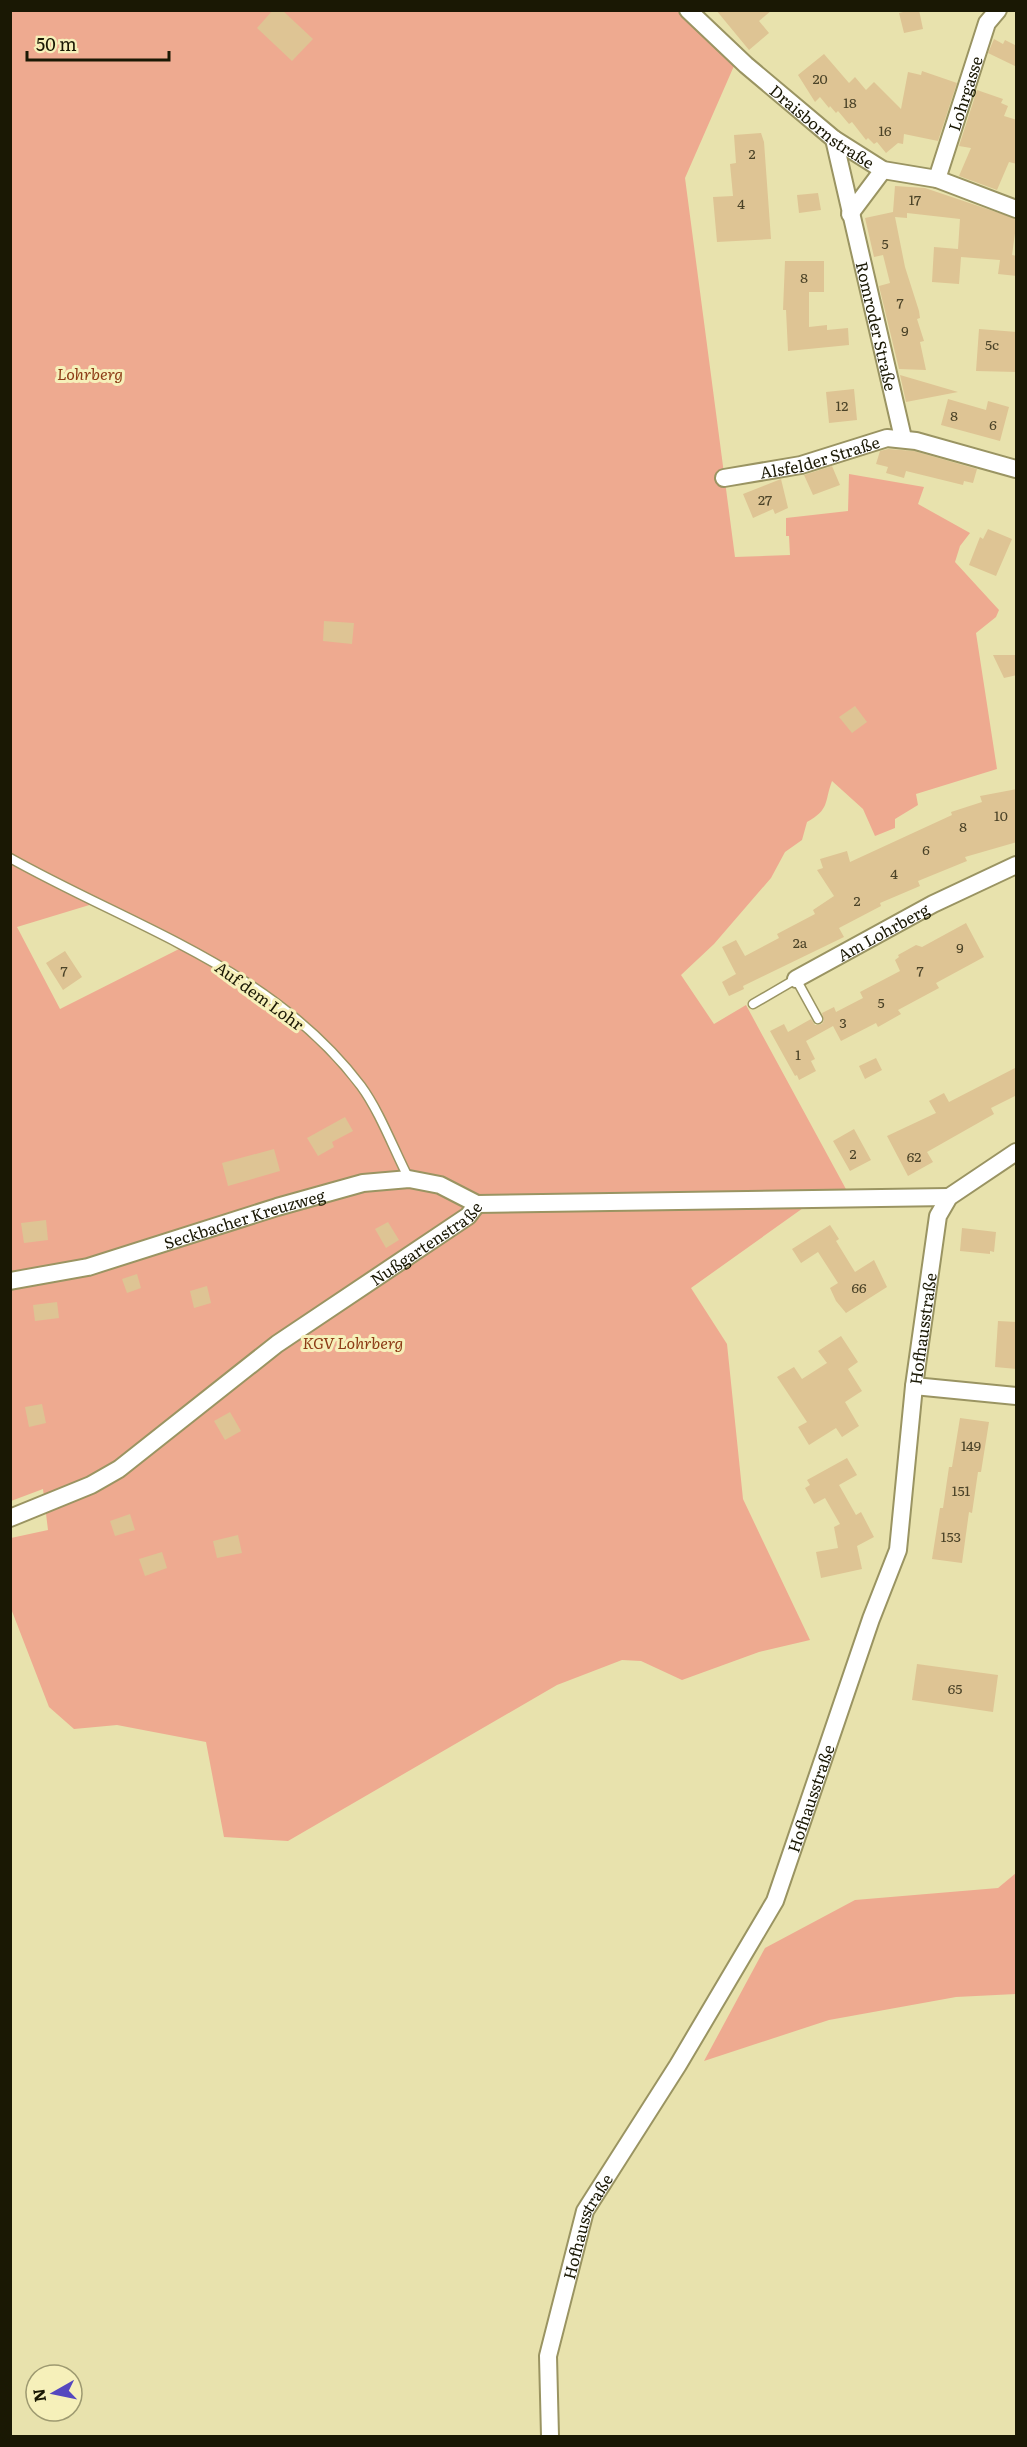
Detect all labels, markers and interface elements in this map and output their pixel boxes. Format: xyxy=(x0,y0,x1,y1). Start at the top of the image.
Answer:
scale bar xyxy=(27,24,170,62)
text: 50 m xyxy=(36,30,77,57)
street label: Lohrgasse xyxy=(941,53,988,134)
house number: 20 xyxy=(812,68,828,88)
street label: Draisbornstraße xyxy=(765,78,879,174)
house number: 18 xyxy=(843,92,857,112)
house number: 16 xyxy=(878,120,892,140)
house number: 2 xyxy=(748,143,756,163)
house number: 17 xyxy=(909,189,921,209)
house number: 4 xyxy=(737,193,745,213)
house number: 5 xyxy=(881,233,889,253)
street label: Romroder Straße xyxy=(851,259,904,393)
house number: 8 xyxy=(800,267,808,287)
house number: 7 xyxy=(896,292,904,312)
house number: 9 xyxy=(901,320,909,340)
house number: 5c xyxy=(985,334,999,354)
park label: Lohrberg xyxy=(57,361,123,385)
house number: 12 xyxy=(836,395,848,415)
house number: 8 xyxy=(950,405,958,425)
house number: 6 xyxy=(989,414,997,434)
street label: Alsfelder Straße xyxy=(758,429,882,484)
house number: 27 xyxy=(758,489,772,509)
house number: 10 xyxy=(994,805,1008,825)
house number: 8 xyxy=(959,816,967,836)
house number: 6 xyxy=(922,839,930,859)
house number: 4 xyxy=(890,863,898,883)
house number: 2 xyxy=(853,890,861,910)
street label: Am Lohrberg xyxy=(833,897,933,966)
house number: 2a xyxy=(793,932,808,952)
house number: 9 xyxy=(956,937,964,957)
street label: Auf dem Lohr xyxy=(211,955,310,1036)
house number: 7 xyxy=(60,960,68,980)
house number: 7 xyxy=(916,960,924,980)
house number: 5 xyxy=(877,992,885,1012)
house number: 3 xyxy=(839,1012,847,1032)
house number: 1 xyxy=(795,1044,801,1064)
house number: 2 xyxy=(849,1143,857,1163)
house number: 62 xyxy=(907,1146,921,1166)
street label: Seckbacher Kreuzweg xyxy=(161,1182,328,1254)
street label: Nußgartenstraße xyxy=(365,1196,487,1291)
street label: Hofhausstraße xyxy=(902,1271,942,1386)
house number: 66 xyxy=(851,1277,867,1297)
park label: KGV Lohrberg xyxy=(303,1330,403,1354)
house number: 149 xyxy=(961,1435,981,1455)
house number: 151 xyxy=(952,1480,971,1500)
house number: 153 xyxy=(941,1526,961,1546)
house number: 65 xyxy=(948,1678,962,1698)
street label: Hofhausstraße xyxy=(780,1741,840,1855)
street label: Hofhausstraße xyxy=(556,2169,618,2282)
north arrow xyxy=(24,2363,84,2423)
text: N xyxy=(25,2387,51,2404)

